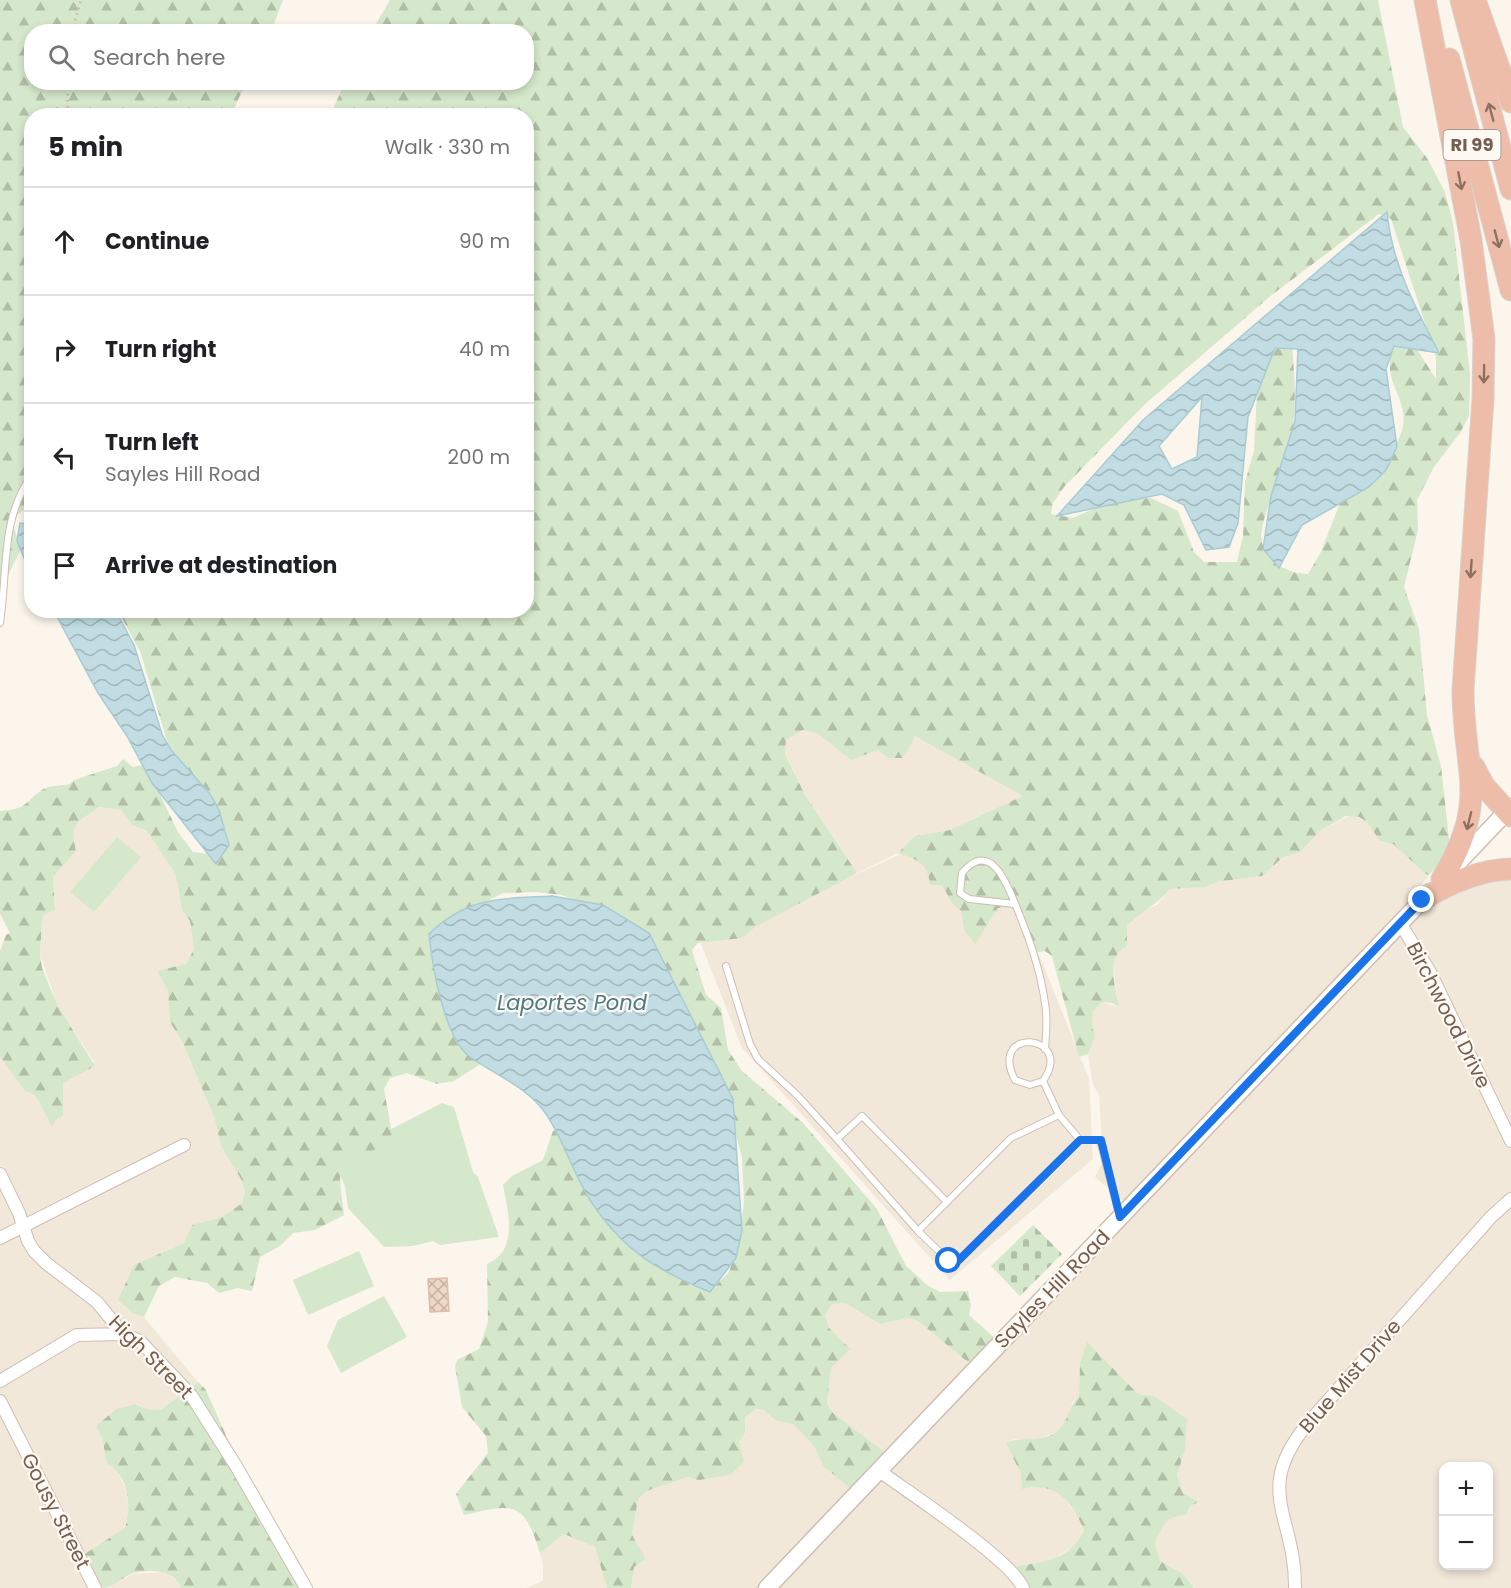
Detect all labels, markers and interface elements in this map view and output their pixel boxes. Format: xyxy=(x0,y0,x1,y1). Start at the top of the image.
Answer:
search box xyxy=(24,24,534,90)
icon: search xyxy=(45,41,78,74)
text: Search here xyxy=(93,42,226,73)
one-way arrow xyxy=(1484,103,1496,122)
text: 5 min xyxy=(48,129,123,165)
road number: RI 99 xyxy=(1444,130,1500,160)
text: Walk · 330 m xyxy=(385,133,510,161)
one-way arrow xyxy=(1455,171,1466,191)
icon: ahead xyxy=(48,225,81,258)
text: Continue xyxy=(105,226,209,257)
text: 90 m xyxy=(459,227,510,255)
one-way arrow xyxy=(1492,229,1504,248)
icon: right xyxy=(48,333,81,366)
text: Turn right xyxy=(105,334,216,365)
text: 40 m xyxy=(459,335,510,363)
one-way arrow xyxy=(1478,364,1490,384)
text: Turn left xyxy=(105,427,199,458)
icon: left xyxy=(48,441,81,474)
text: 200 m xyxy=(447,443,510,471)
text: Sayles Hill Road xyxy=(105,460,261,488)
icon: arrive xyxy=(48,549,81,582)
text: Arrive at destination xyxy=(105,550,337,581)
one-way arrow xyxy=(1465,558,1476,578)
one-way arrow xyxy=(1462,812,1474,831)
route end xyxy=(1408,886,1434,912)
street label: Birchwood Drive xyxy=(1400,937,1498,1093)
water label: Laportes Pond xyxy=(497,988,648,1017)
street label: Sayles Hill Road xyxy=(988,1223,1116,1355)
route start xyxy=(935,1247,961,1273)
street label: High Street xyxy=(103,1309,199,1405)
street label: Blue Mist Drive xyxy=(1293,1313,1407,1439)
street label: Gousy Street xyxy=(15,1448,97,1574)
map controls xyxy=(1439,1462,1493,1570)
button: + xyxy=(1439,1462,1493,1516)
button: − xyxy=(1439,1516,1493,1570)

